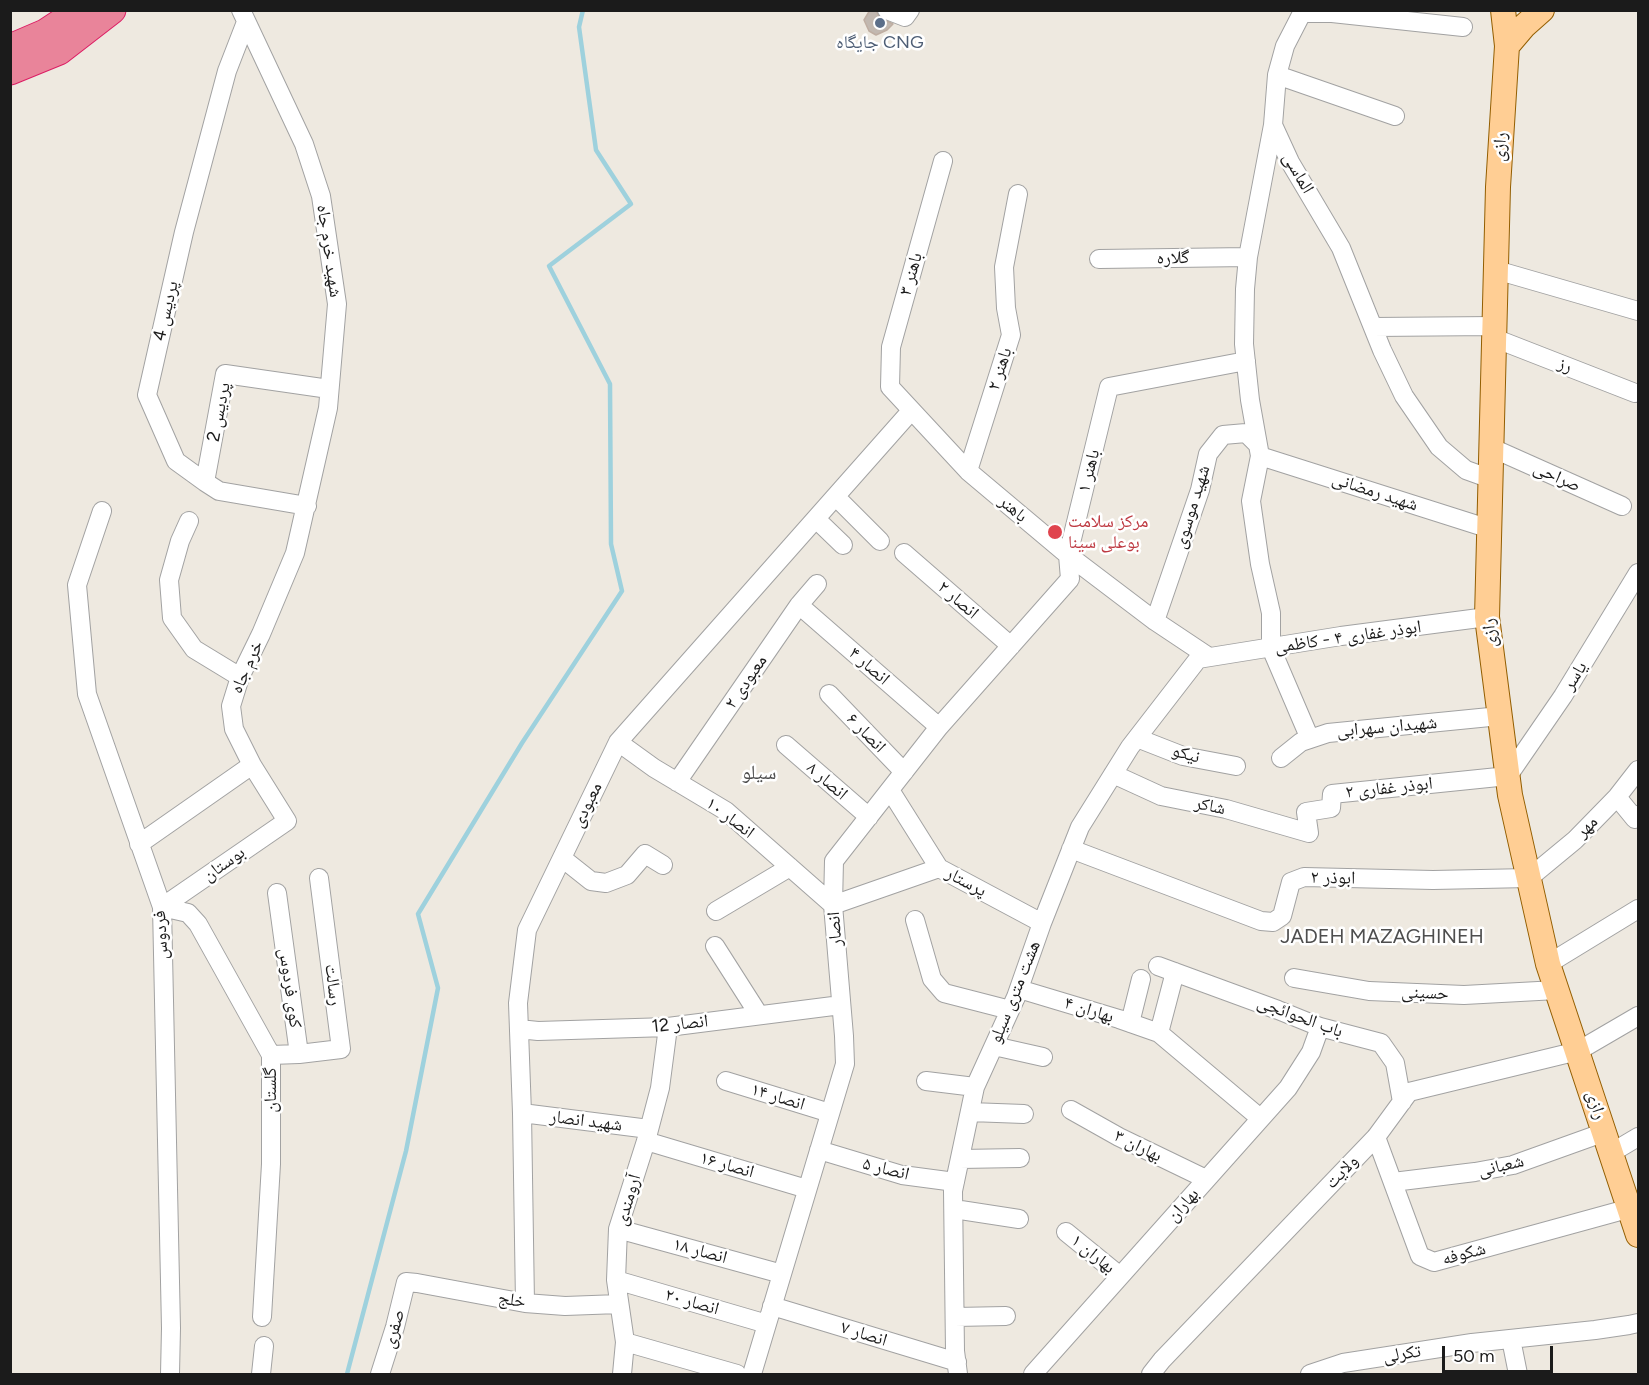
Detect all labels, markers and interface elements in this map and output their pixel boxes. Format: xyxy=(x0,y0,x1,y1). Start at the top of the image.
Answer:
marker: جایگاه CNG xyxy=(873,16,887,30)
place label: جایگاه CNG xyxy=(836,32,924,54)
street label: رازی xyxy=(1488,132,1512,162)
street label: الماسی xyxy=(1278,148,1318,198)
street label: شهید خرم جاه xyxy=(312,203,346,299)
street label: گلاره xyxy=(1156,247,1190,269)
street label: باهنر ۳ xyxy=(895,250,927,298)
street label: پردیس 4 xyxy=(149,279,183,343)
street label: باهنر ۲ xyxy=(983,345,1017,393)
street label: رز xyxy=(1555,352,1575,378)
street label: پردیس 2 xyxy=(203,381,235,443)
street label: باهنر ۱ xyxy=(1073,447,1105,495)
street label: صراحی xyxy=(1530,457,1584,497)
street label: شهید موسوی xyxy=(1169,463,1215,551)
street label: شهید رمضانی xyxy=(1329,468,1421,516)
street label: باهنر xyxy=(994,491,1032,527)
place label: مرکز سلامت بوعلی سینا xyxy=(1068,511,1148,554)
marker: مرکز سلامت بوعلی سینا xyxy=(1046,523,1064,541)
street label: انصار ۲ xyxy=(933,576,983,624)
street label: ابوذر غفاری ۴ - کاظمی xyxy=(1273,616,1423,658)
street label: رازی xyxy=(1478,617,1502,649)
street label: خرم جاه xyxy=(226,637,268,697)
street label: انصار ۴ xyxy=(844,642,894,690)
street label: معبودی ۲ xyxy=(720,651,772,713)
street label: یاسر xyxy=(1558,658,1592,694)
street label: انصار ۶ xyxy=(842,708,890,758)
street label: شهیدان سهرابی xyxy=(1336,712,1438,742)
street label: نیکو xyxy=(1170,740,1202,768)
street label: انصار ۸ xyxy=(802,757,852,805)
district label: سیلو xyxy=(742,761,776,785)
street label: ابوذر غفاری ۲ xyxy=(1344,773,1434,803)
street label: معبودی xyxy=(567,779,607,831)
street label: شاکر xyxy=(1193,792,1227,820)
street label: انصار ۱۰ xyxy=(701,793,759,843)
street label: مهر xyxy=(1571,811,1603,843)
street label: بوستان xyxy=(199,842,249,886)
street label: پرستار xyxy=(942,862,990,902)
street label: ابوذر ۲ xyxy=(1311,867,1355,889)
street label: فردوس xyxy=(149,910,173,960)
street label: انصار xyxy=(823,911,847,947)
district label: JADEH MAZAGHINEH xyxy=(1268,925,1496,949)
street label: هشت متری سیلو xyxy=(985,937,1045,1047)
street label: کوی فردوس xyxy=(274,947,306,1029)
street label: رسالت xyxy=(320,963,346,1007)
street label: حسینی xyxy=(1401,981,1449,1005)
street label: باب الحوائجی xyxy=(1254,991,1346,1043)
street label: بهاران ۴ xyxy=(1062,992,1116,1028)
street label: انصار 12 xyxy=(651,1010,709,1038)
street label: گلستان xyxy=(260,1067,282,1113)
street label: انصار ۱۴ xyxy=(748,1079,808,1115)
street label: رازی xyxy=(1581,1088,1611,1122)
street label: شهید انصار xyxy=(549,1106,623,1136)
street label: بهاران ۳ xyxy=(1110,1125,1166,1167)
street label: انصار ۱۶ xyxy=(697,1147,757,1183)
street label: شعبانی xyxy=(1476,1150,1526,1182)
street label: ولایت xyxy=(1321,1151,1363,1193)
street label: انصار ۵ xyxy=(860,1153,912,1185)
street label: آرومندی xyxy=(610,1172,646,1228)
street label: بهاران xyxy=(1162,1184,1204,1226)
street label: ۱ بهاران xyxy=(1067,1230,1119,1278)
street label: انصار ۱۸ xyxy=(670,1233,730,1269)
street label: شکوفه xyxy=(1440,1238,1488,1270)
street label: انصار ۲۰ xyxy=(662,1284,722,1320)
street label: خلج xyxy=(497,1287,527,1313)
street label: صفری xyxy=(378,1307,410,1351)
street label: انصار ۷ xyxy=(838,1317,890,1351)
scale bar xyxy=(1445,1334,1556,1372)
street label: تکرلی xyxy=(1382,1340,1422,1368)
text: 50 m xyxy=(1453,1345,1495,1367)

